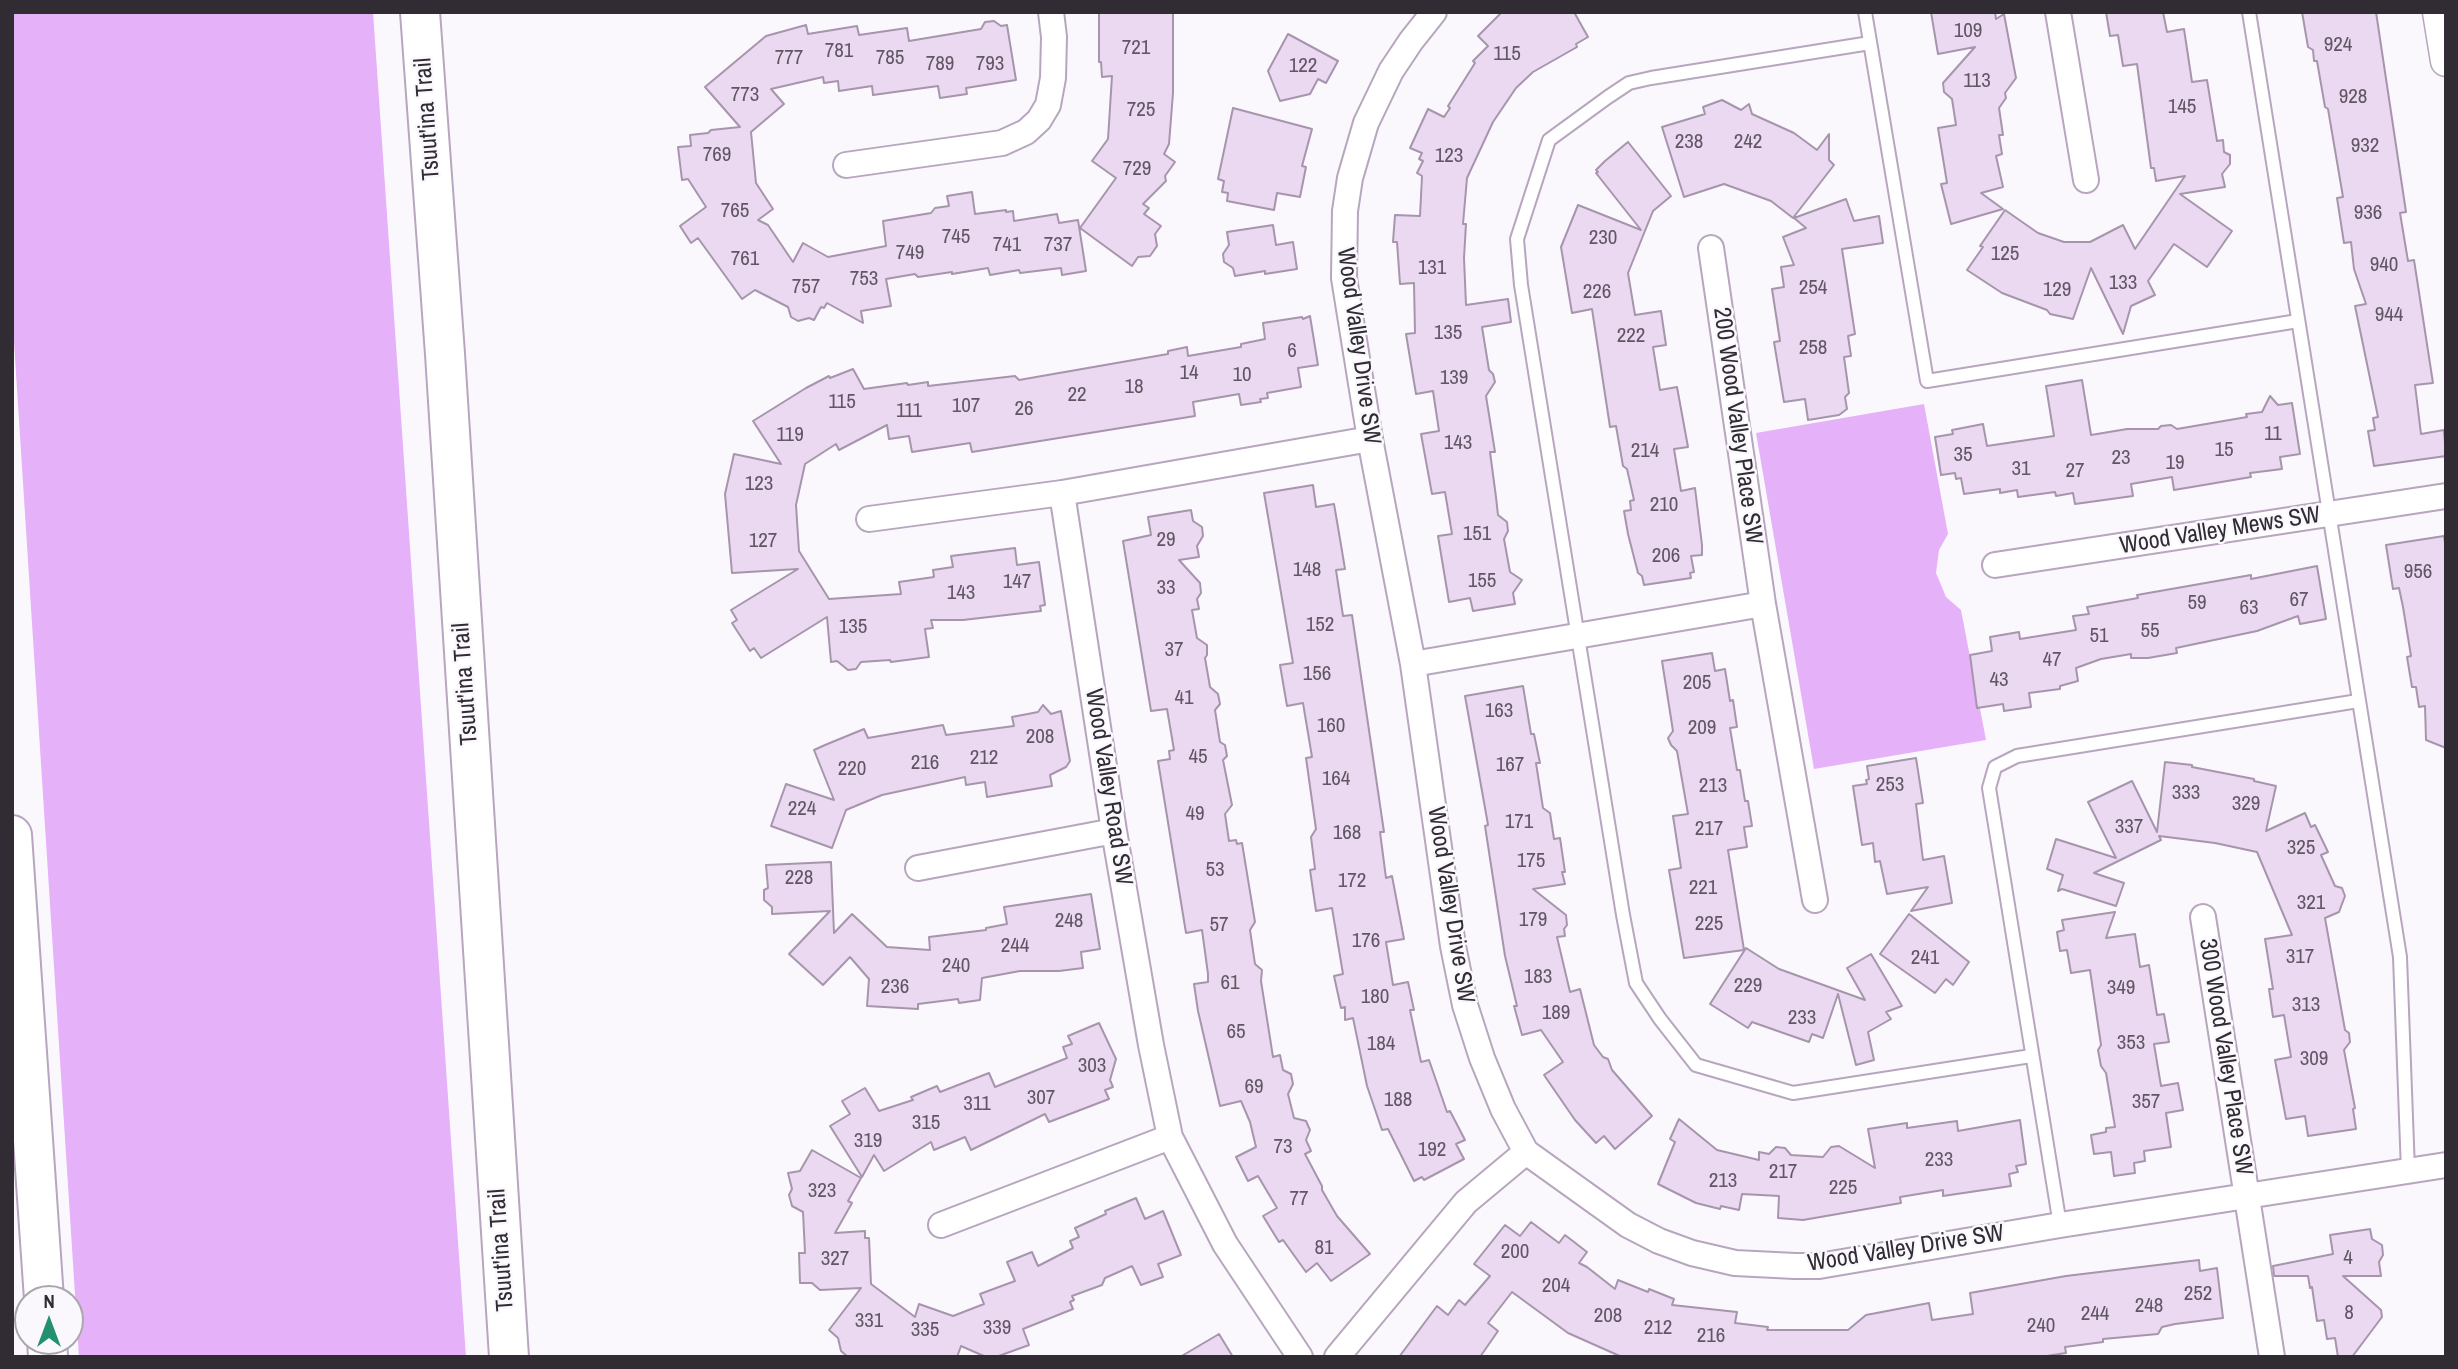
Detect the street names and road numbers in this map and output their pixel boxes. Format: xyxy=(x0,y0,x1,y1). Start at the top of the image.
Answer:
street label: Tsuut'ina Trail xyxy=(409,57,447,181)
street label: Wood Valley Drive SW xyxy=(1330,246,1386,446)
street label: 200 Wood Valley Place SW xyxy=(1706,306,1768,546)
street label: Wood Valley Mews SW xyxy=(2118,501,2322,561)
street label: Tsuut'ina Trail xyxy=(447,622,485,746)
street label: Wood Valley Road SW xyxy=(1078,687,1138,887)
street label: Wood Valley Drive SW xyxy=(1420,805,1480,1005)
street label: 300 Wood Valley Place SW xyxy=(2192,937,2258,1177)
street label: Tsuut'ina Trail xyxy=(483,1188,521,1312)
street label: Wood Valley Drive SW xyxy=(1806,1219,2006,1279)

